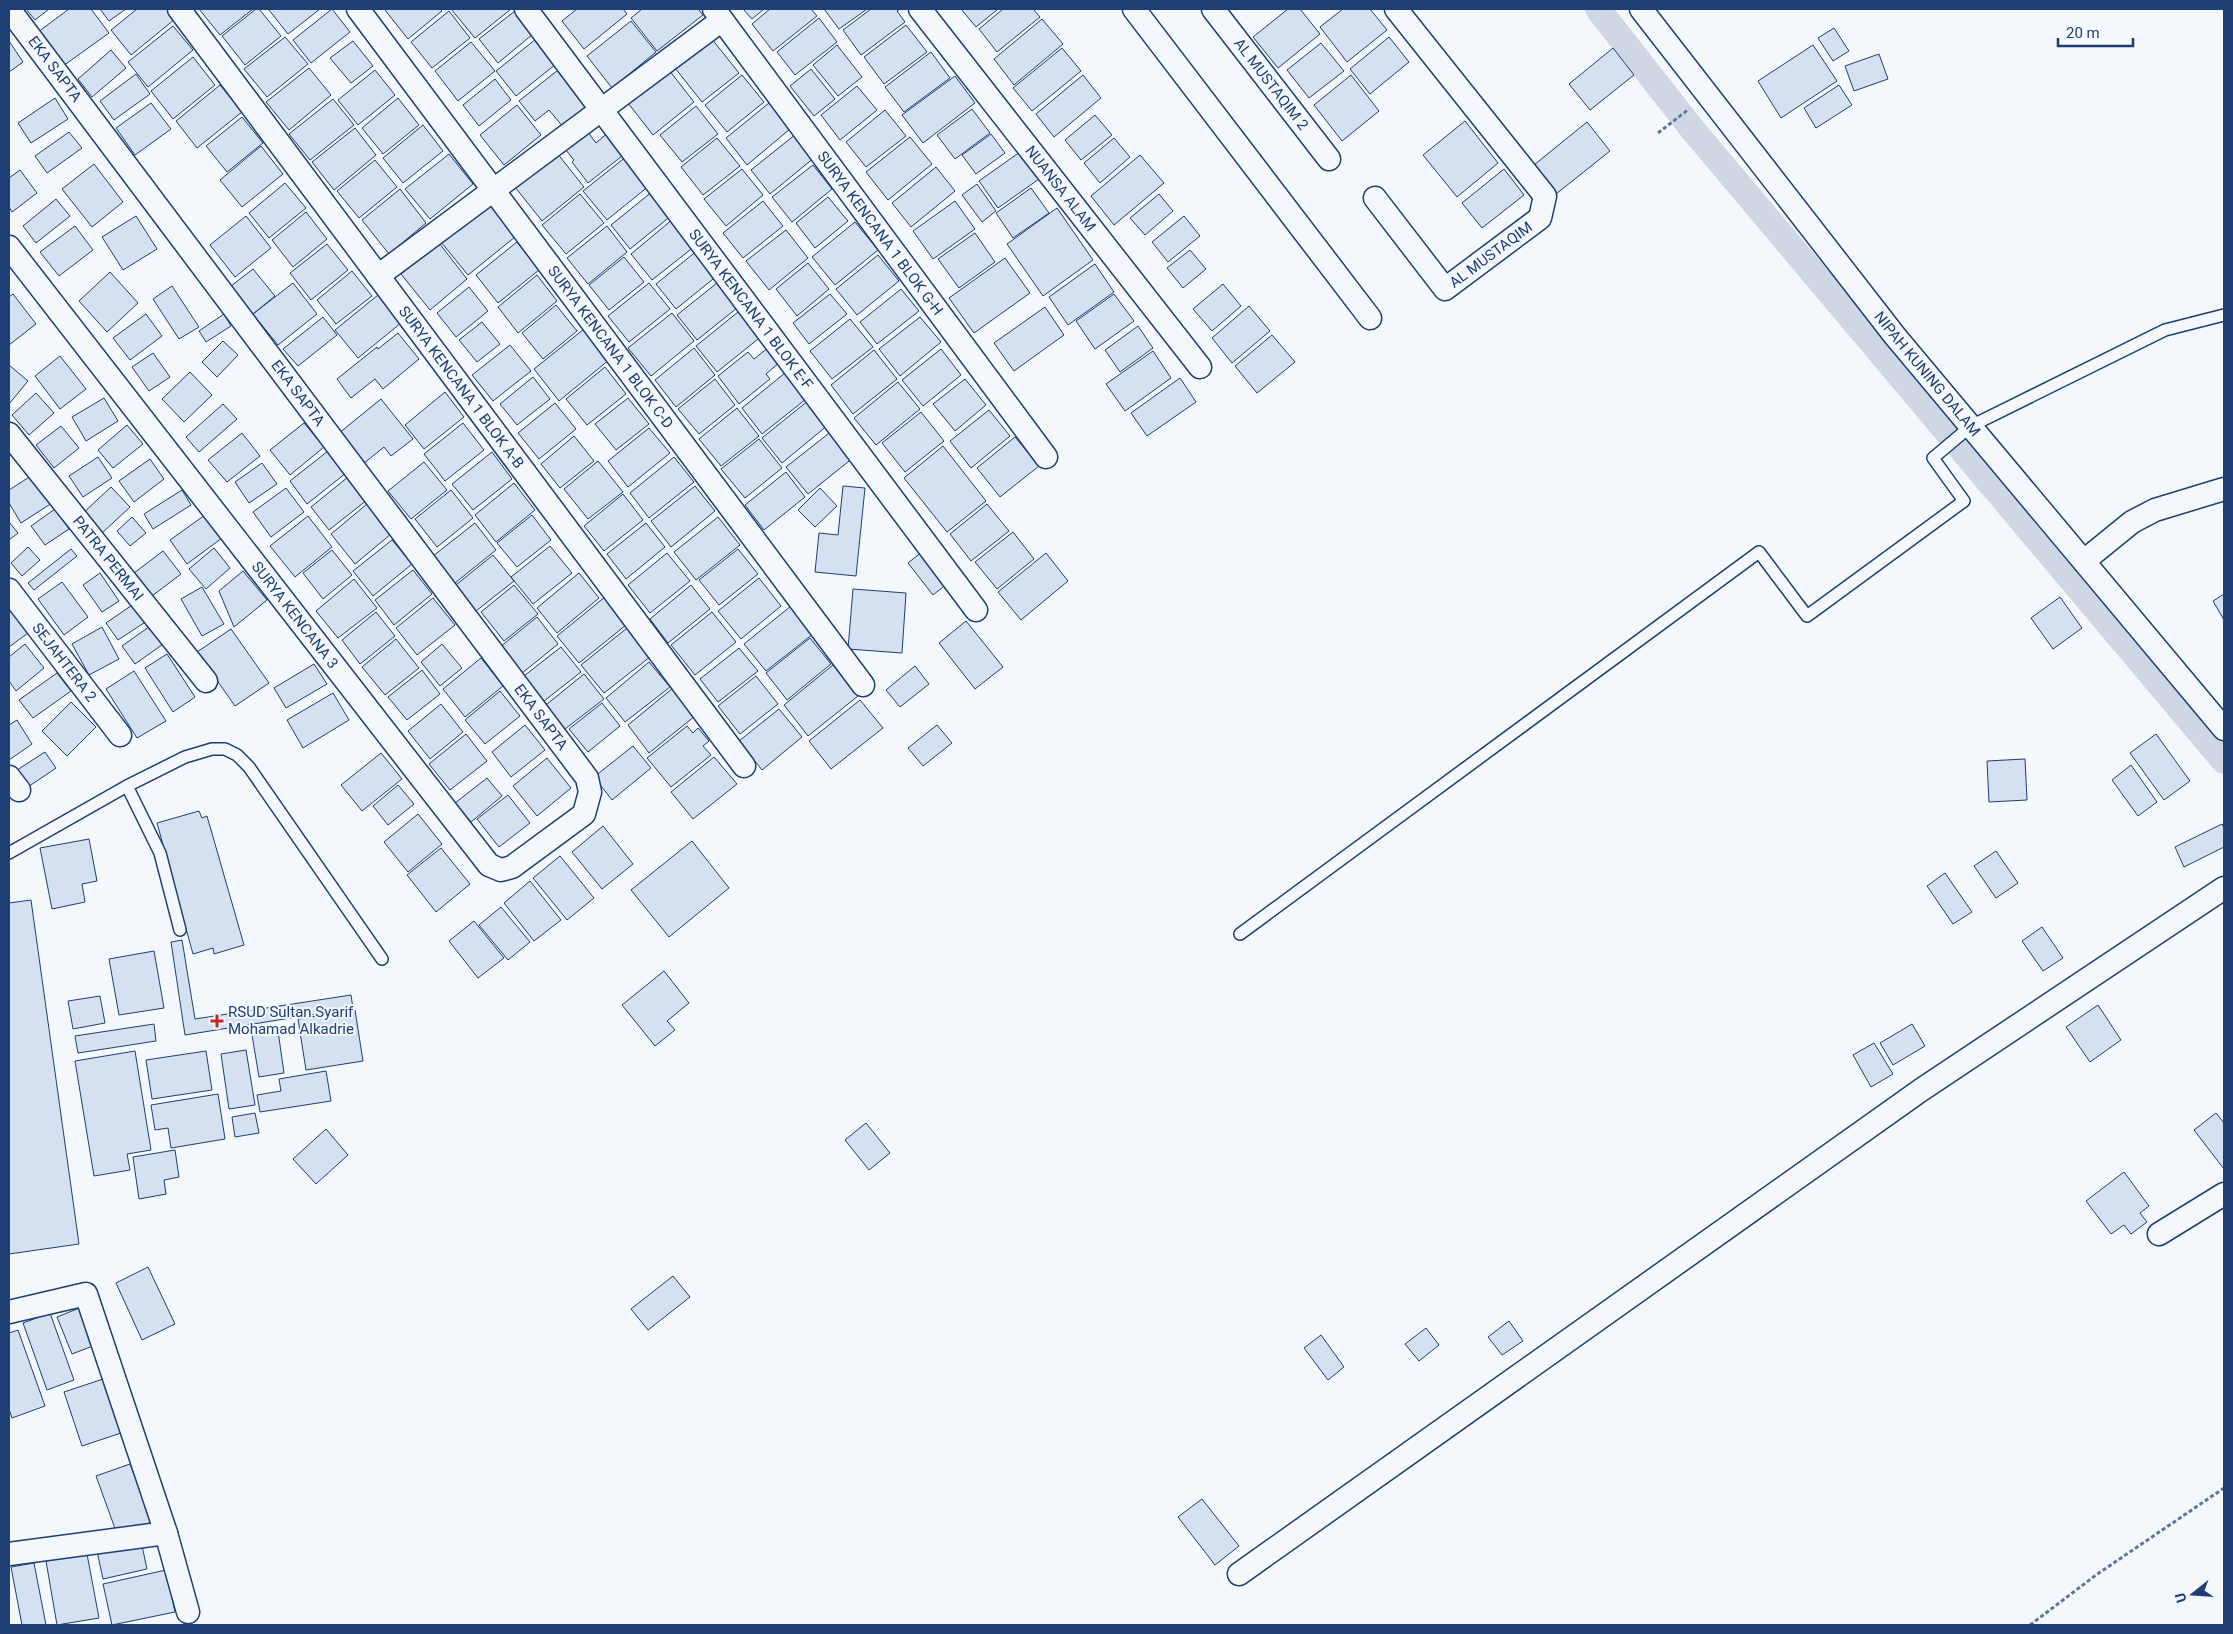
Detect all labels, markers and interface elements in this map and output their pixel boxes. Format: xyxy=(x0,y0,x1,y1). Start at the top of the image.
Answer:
scale bar xyxy=(2058,15,2133,47)
text: 20 m xyxy=(2066,24,2100,42)
street label: EKA SAPTA xyxy=(24,33,86,106)
street label: AL MUSTAQIM 2 xyxy=(1230,35,1312,134)
street label: NUANSA ALAM xyxy=(1021,142,1100,235)
street label: SURYA KENCANA 1 BLOK G-H xyxy=(813,148,947,319)
street label: AL MUSTAQIM xyxy=(1446,218,1536,292)
street label: SURYA KENCANA 1 BLOK E-F xyxy=(685,225,817,393)
street label: SURYA KENCANA 1 BLOK C-D xyxy=(544,262,677,432)
street label: SURYA KENCANA 1 BLOK A-B xyxy=(395,303,528,472)
street label: NIPAH KUNING DALAM xyxy=(1870,308,1984,440)
street label: EKA SAPTA xyxy=(267,357,329,430)
street label: PATRA PERMAI xyxy=(69,512,147,604)
street label: SURYA KENCANA 3 xyxy=(248,558,342,672)
street label: SEJAHTERA 2 xyxy=(28,619,100,705)
street label: EKA SAPTA xyxy=(510,681,572,754)
place label: RSUD Sultan Syarif Mohamad Alkadrie xyxy=(228,1003,354,1038)
marker: RSUD Sultan Syarif Mohamad Alkadrie xyxy=(210,1014,224,1028)
north arrow xyxy=(2168,1569,2218,1619)
text: U xyxy=(2172,1591,2190,1605)

